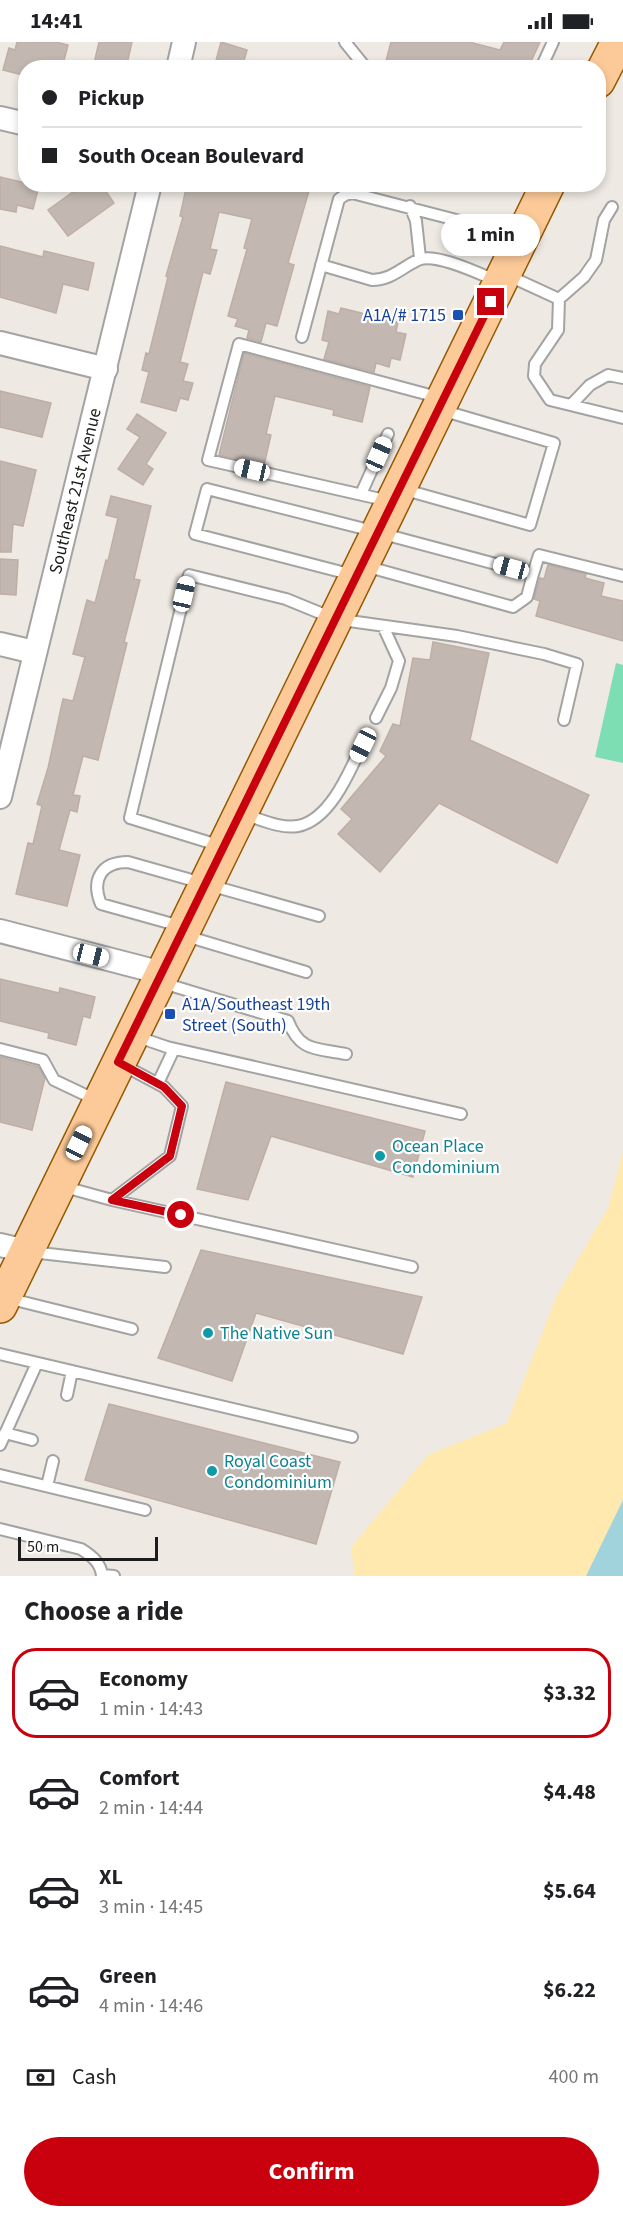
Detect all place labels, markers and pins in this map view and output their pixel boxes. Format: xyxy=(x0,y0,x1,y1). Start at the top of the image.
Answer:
place label: A1A/# 1715 xyxy=(363,303,446,328)
marker: A1A/# 1715 xyxy=(451,308,465,322)
place label: A1A/Southeast 19th Street (South) xyxy=(182,992,330,1038)
marker: A1A/Southeast 19th Street (South) xyxy=(163,1007,177,1021)
place label: Ocean Place Condominium xyxy=(392,1134,500,1180)
marker: Ocean Place Condominium xyxy=(373,1149,387,1163)
place label: The Native Sun xyxy=(220,1321,333,1346)
marker: The Native Sun xyxy=(201,1326,215,1340)
place label: Royal Coast Condominium xyxy=(224,1449,332,1495)
marker: Royal Coast Condominium xyxy=(205,1464,219,1478)

